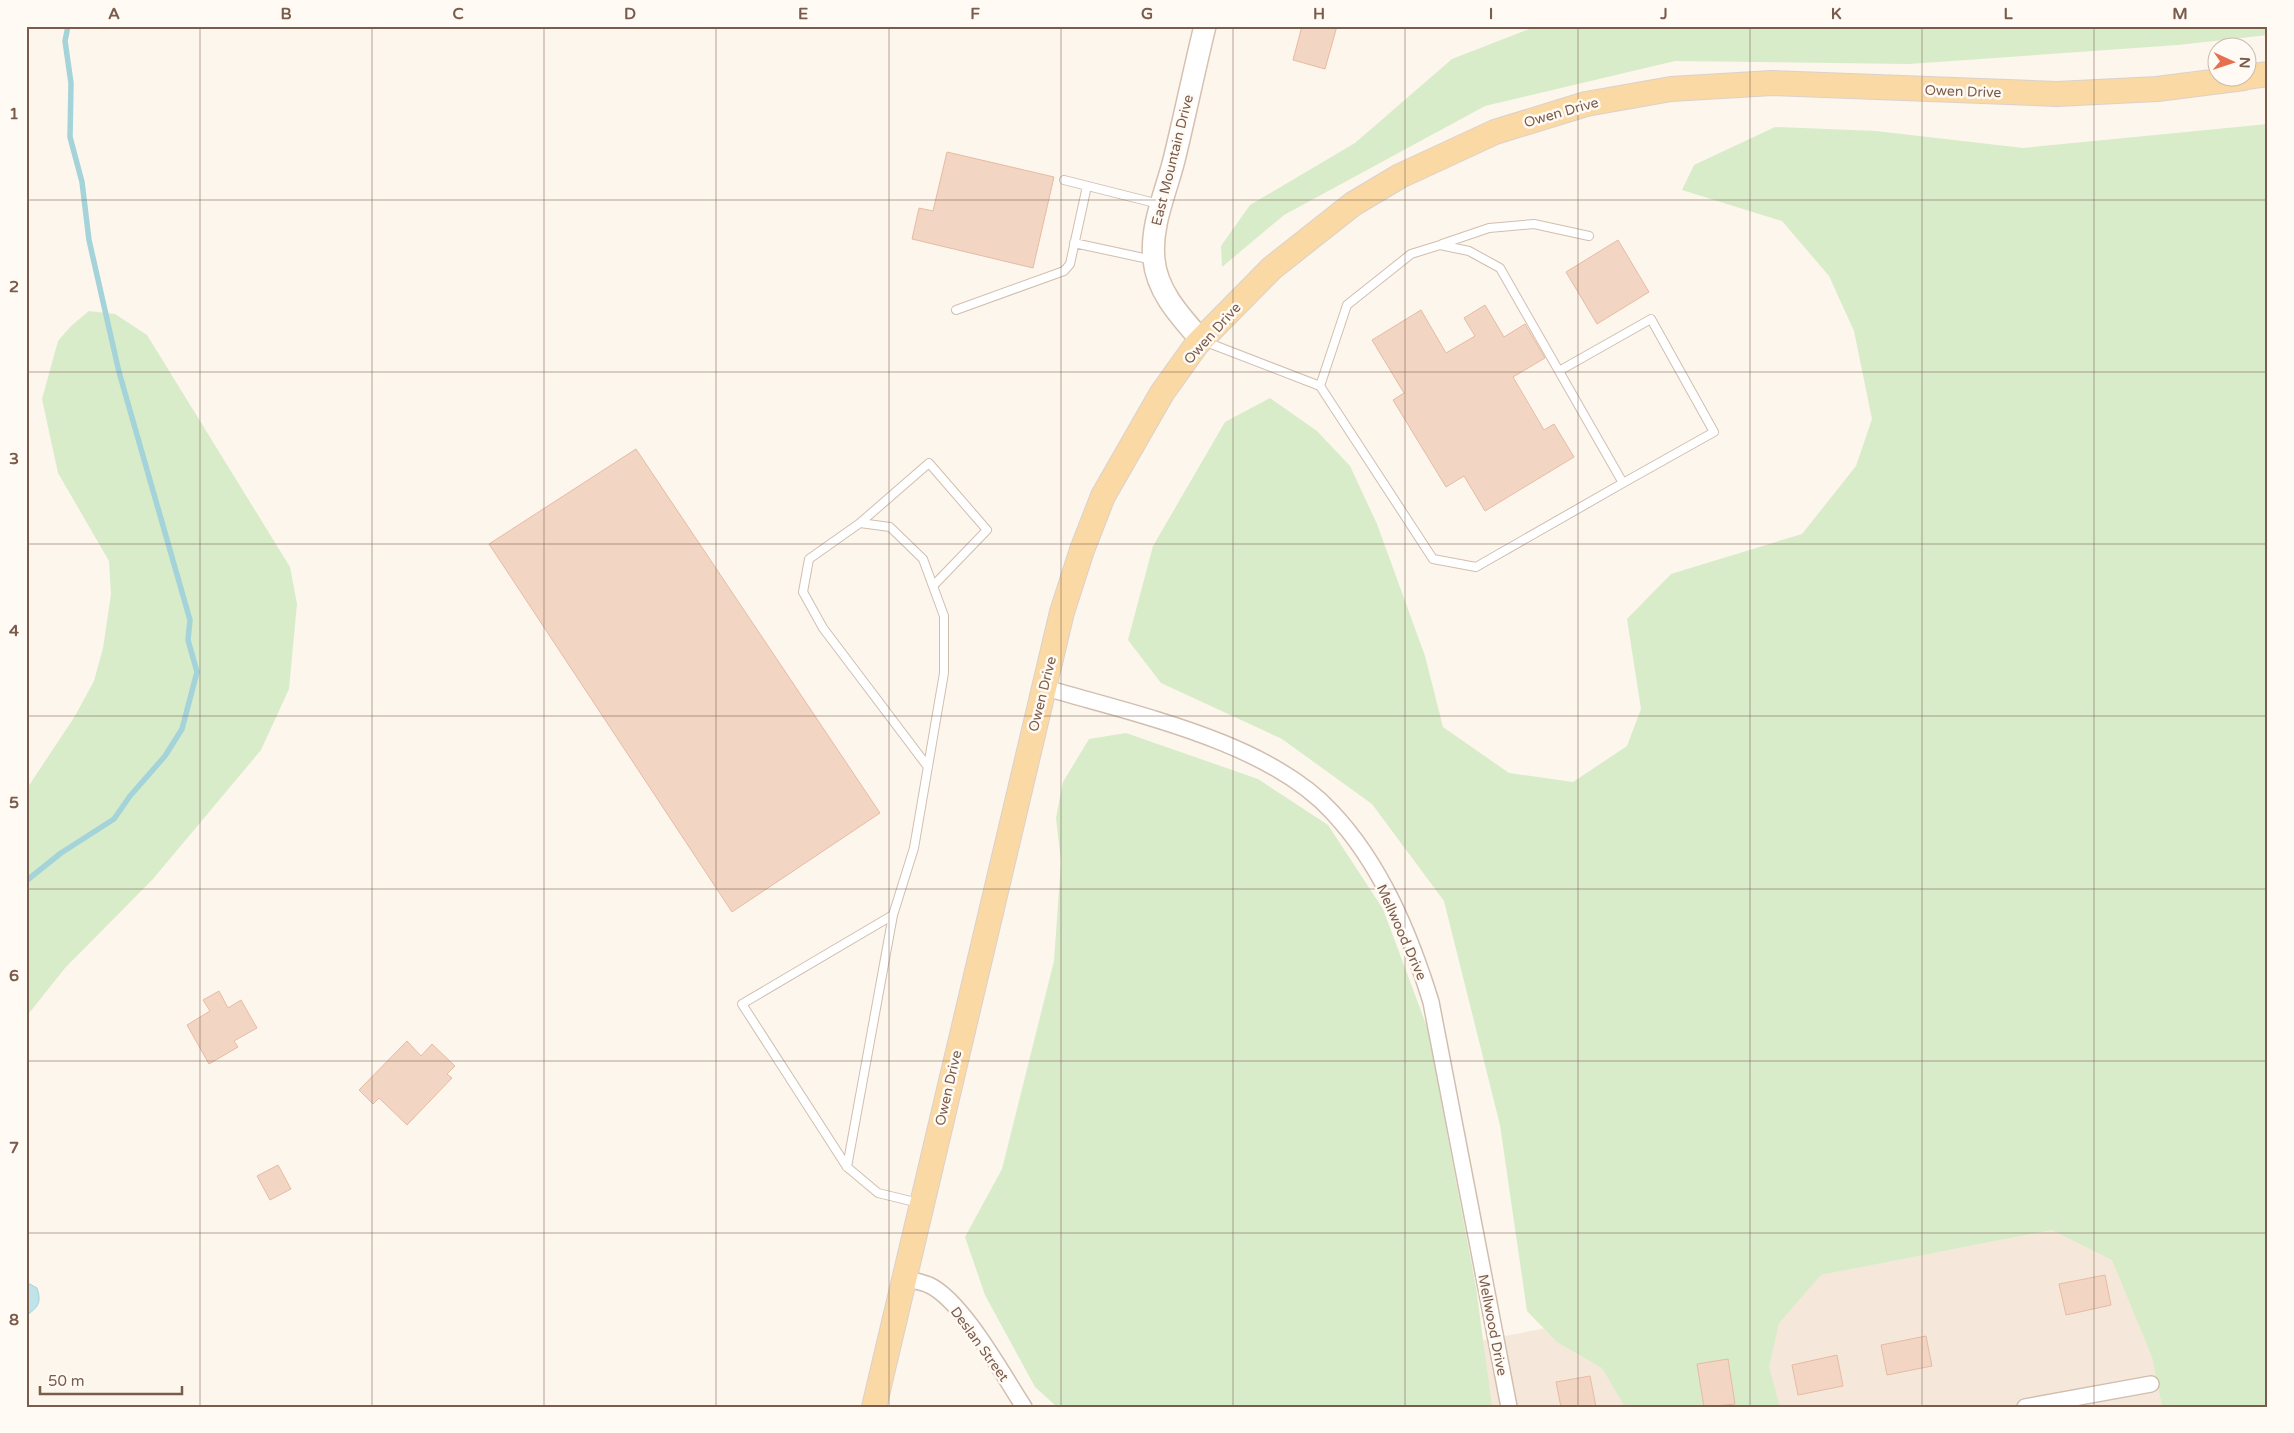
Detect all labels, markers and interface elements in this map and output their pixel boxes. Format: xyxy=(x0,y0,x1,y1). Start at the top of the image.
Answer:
text: A xyxy=(108,4,120,24)
text: B xyxy=(280,4,292,24)
text: C xyxy=(452,4,464,24)
text: D xyxy=(624,4,636,24)
text: E xyxy=(798,4,808,24)
text: F xyxy=(970,4,980,24)
text: G xyxy=(1141,4,1153,24)
text: H xyxy=(1313,4,1325,24)
text: I xyxy=(1489,4,1493,24)
text: J xyxy=(1659,4,1668,24)
text: K xyxy=(1831,4,1842,24)
text: L xyxy=(2003,4,2013,24)
text: M xyxy=(2172,4,2188,24)
north arrow xyxy=(2206,38,2256,88)
text: N xyxy=(2236,57,2253,69)
street label: Owen Drive xyxy=(1924,82,2002,101)
street label: East Mountain Drive xyxy=(1148,93,1197,227)
street label: Owen Drive xyxy=(1522,94,1601,131)
text: 1 xyxy=(9,104,19,124)
text: 2 xyxy=(9,277,19,297)
street label: Owen Drive xyxy=(1180,299,1244,368)
text: 3 xyxy=(9,449,19,469)
text: 4 xyxy=(9,621,19,641)
street label: Owen Drive xyxy=(1025,655,1060,734)
text: 5 xyxy=(9,793,19,813)
street label: Mellwood Drive xyxy=(1373,882,1430,983)
text: 6 xyxy=(9,966,19,986)
street label: Owen Drive xyxy=(932,1049,965,1128)
text: 7 xyxy=(9,1138,19,1158)
street label: Mellwood Drive xyxy=(1474,1273,1511,1377)
street label: Deslan Street xyxy=(947,1304,1013,1386)
text: 8 xyxy=(9,1310,19,1330)
scale bar xyxy=(40,1363,182,1395)
text: 50 m xyxy=(48,1372,85,1390)

